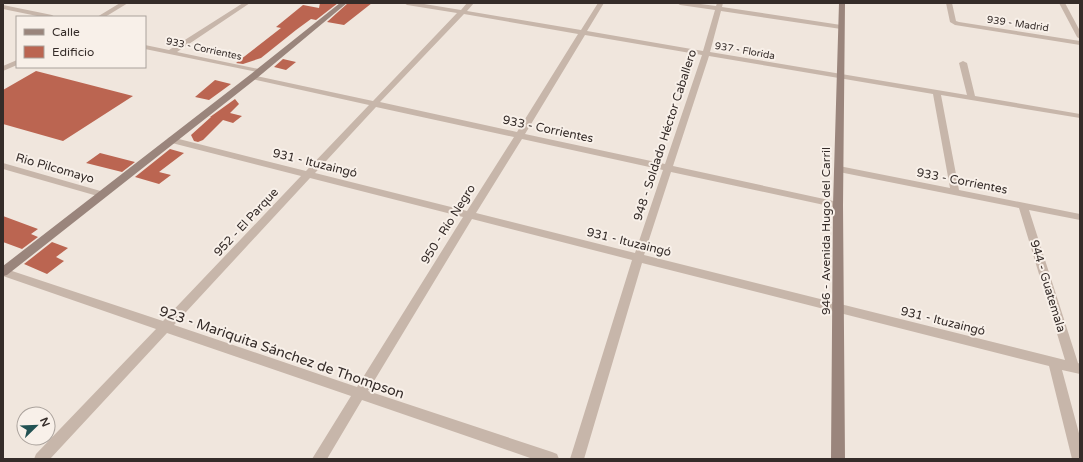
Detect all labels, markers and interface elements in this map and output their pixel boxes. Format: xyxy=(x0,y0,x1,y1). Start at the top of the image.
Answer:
street label: 939 - Madrid xyxy=(986,14,1050,34)
legend xyxy=(16,16,146,68)
text: Calle xyxy=(52,25,80,39)
street label: 933 - Corrientes xyxy=(165,35,243,63)
street label: 937 - Florida xyxy=(714,40,776,62)
text: Edificio xyxy=(52,45,94,59)
street label: 948 - Soldado Héctor Caballero xyxy=(631,48,699,222)
street label: 933 - Corrientes xyxy=(501,113,595,145)
street label: 931 - Ituzaingó xyxy=(271,146,359,180)
street label: 946 - Avenida Hugo del Carril xyxy=(819,147,833,315)
street label: Rio Pilcomayo xyxy=(14,150,96,186)
street label: 933 - Corrientes xyxy=(915,165,1009,197)
street label: 950 - Río Negro xyxy=(418,182,478,266)
street label: 952 - El Parque xyxy=(211,185,281,259)
street label: 931 - Ituzaingó xyxy=(585,225,673,259)
street label: 944 - Guatemala xyxy=(1027,238,1069,334)
street label: 923 - Mariquita Sánchez de Thompson xyxy=(157,302,407,403)
street label: 931 - Ituzaingó xyxy=(899,304,987,338)
north arrow xyxy=(16,406,56,446)
text: N xyxy=(37,416,52,429)

